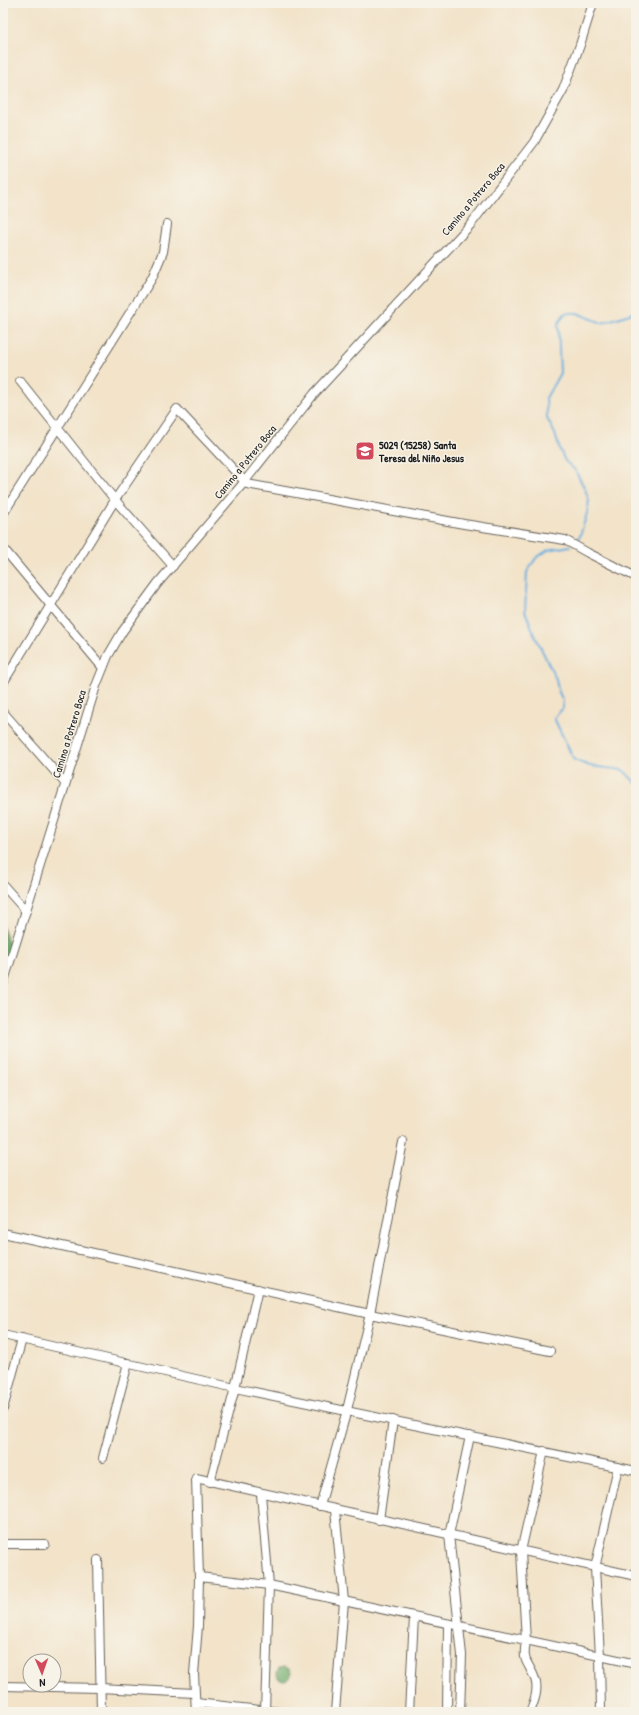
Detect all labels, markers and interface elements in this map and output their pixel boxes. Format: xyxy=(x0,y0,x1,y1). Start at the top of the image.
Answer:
street label: Camino a Potrero Boca xyxy=(438,159,508,238)
street label: Camino a Potrero Boca xyxy=(211,422,279,502)
place label: 5029 (15258) Santa Teresa del Niño Jesus xyxy=(378,438,465,465)
school or university icon: 5029 (15258) Santa Teresa del Niño Jesus xyxy=(354,440,376,462)
street label: Camino a Potrero Boca xyxy=(49,688,89,780)
north arrow xyxy=(22,1653,62,1693)
text: N xyxy=(39,1676,46,1690)

